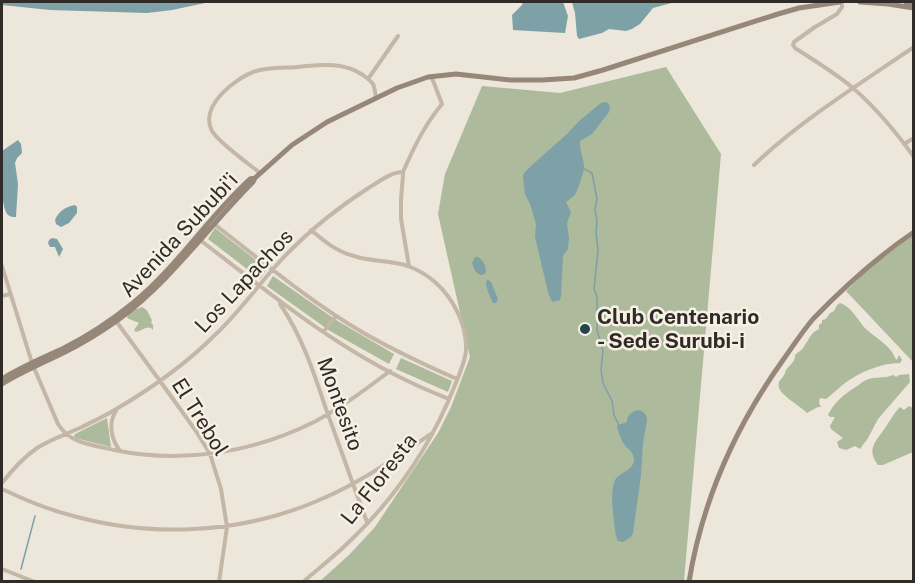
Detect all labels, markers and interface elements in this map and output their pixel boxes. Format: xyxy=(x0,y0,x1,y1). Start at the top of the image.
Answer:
street label: Avenida Sububi'i xyxy=(115,167,243,302)
street label: Los Lapachos xyxy=(189,224,298,338)
place label: Club Centenario - Sede Surubi-i xyxy=(597,304,759,353)
marker: Club Centenario - Sede Surubi-i xyxy=(578,322,592,336)
street label: Montesito xyxy=(312,354,369,454)
street label: El Trebol xyxy=(167,373,234,460)
street label: La Floresta xyxy=(335,428,422,529)

